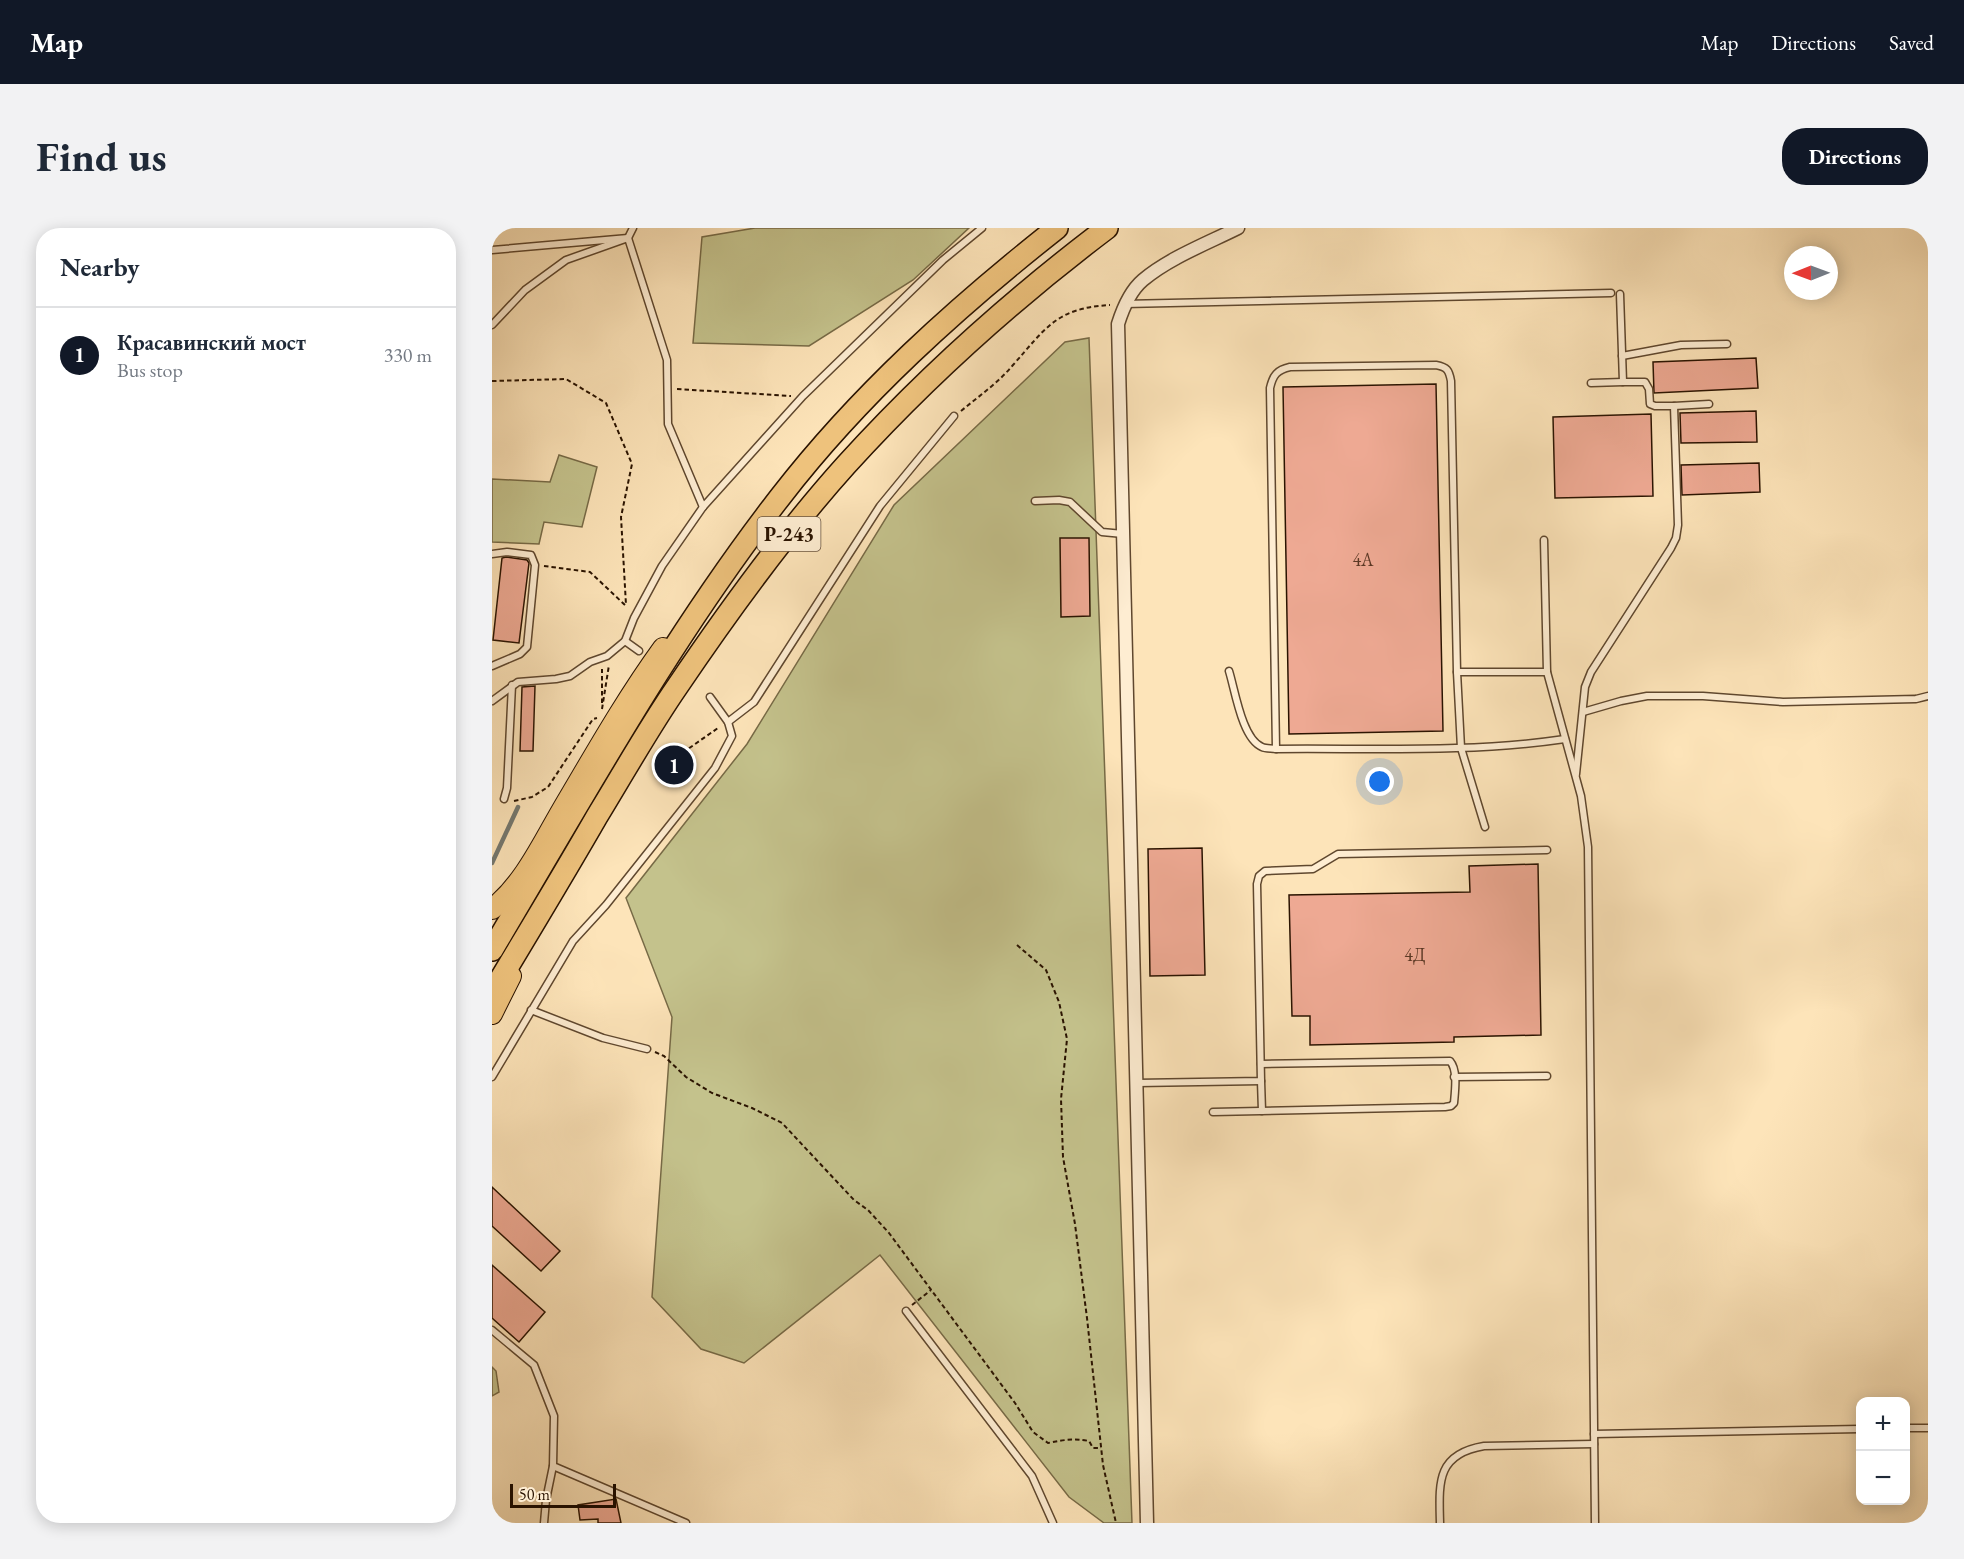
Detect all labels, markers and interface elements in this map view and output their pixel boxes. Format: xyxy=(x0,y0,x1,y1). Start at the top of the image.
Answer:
text: Map xyxy=(30,24,83,60)
text: Map xyxy=(1701,29,1738,56)
text: Directions xyxy=(1771,29,1856,56)
text: Saved xyxy=(1889,29,1934,56)
button: Directions xyxy=(1782,128,1928,185)
text: Find us xyxy=(36,129,167,184)
north arrow xyxy=(1784,246,1838,300)
text: Nearby xyxy=(60,250,140,284)
text: Красавинский мост xyxy=(117,328,306,357)
text: 1 xyxy=(74,342,85,368)
text: 330 m xyxy=(384,342,432,368)
text: Bus stop xyxy=(117,357,183,383)
road number: Р-243 xyxy=(758,517,820,551)
house number: 4А xyxy=(1352,548,1374,571)
pin: 1 xyxy=(654,742,693,788)
your location xyxy=(1365,767,1394,796)
house number: 4Д xyxy=(1404,943,1426,966)
map controls xyxy=(1856,1397,1910,1505)
button: + xyxy=(1856,1397,1910,1451)
button: − xyxy=(1856,1451,1910,1505)
scale bar xyxy=(510,1481,616,1508)
text: 50 m xyxy=(519,1484,550,1505)

